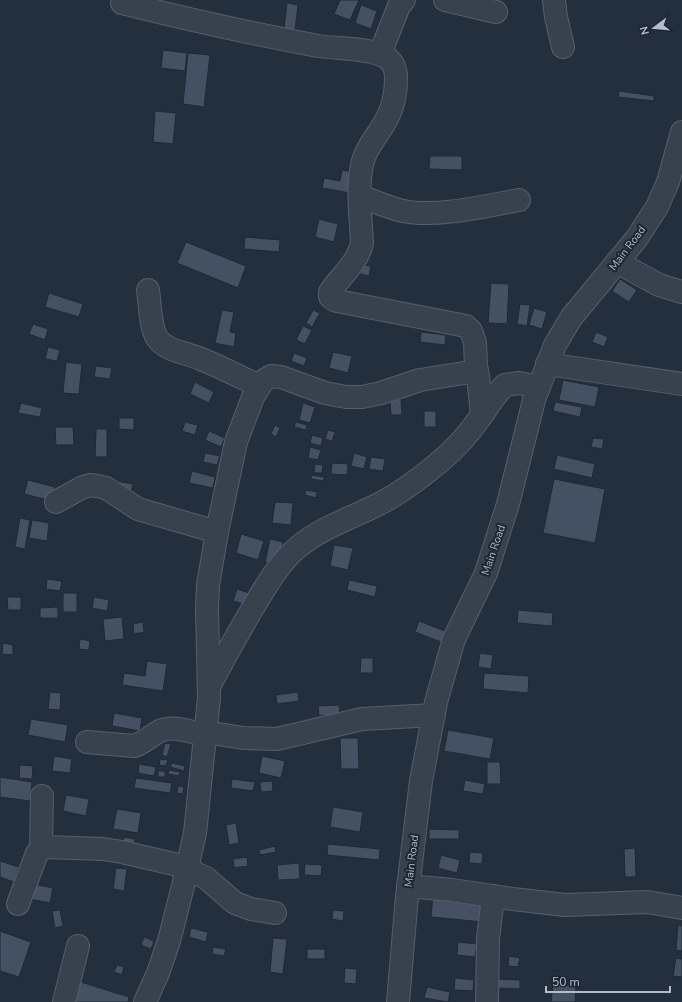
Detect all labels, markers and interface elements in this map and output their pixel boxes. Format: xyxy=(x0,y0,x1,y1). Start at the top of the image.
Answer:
north arrow xyxy=(634,8,674,48)
text: N xyxy=(637,25,653,37)
street label: Main Road xyxy=(606,223,649,274)
street label: Main Road xyxy=(478,523,509,577)
street label: Main Road xyxy=(401,834,422,888)
scale bar xyxy=(546,968,670,994)
text: 50 m xyxy=(552,974,580,990)

